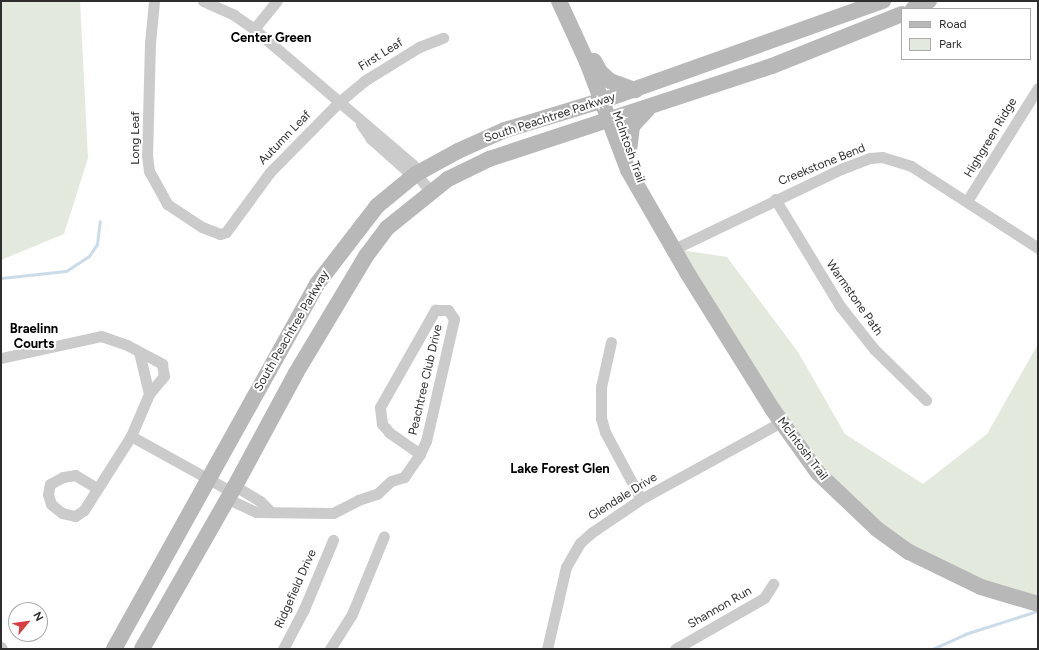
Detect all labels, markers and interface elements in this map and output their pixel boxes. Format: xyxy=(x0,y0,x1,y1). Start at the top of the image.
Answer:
legend xyxy=(901,8,1031,60)
text: Road xyxy=(939,17,967,31)
district label: Center Green xyxy=(231,30,311,46)
street label: First Leaf xyxy=(356,36,406,74)
text: Park xyxy=(939,37,962,51)
street label: South Peachtree Parkway xyxy=(483,90,617,146)
street label: Highgreen Ridge xyxy=(962,96,1020,180)
street label: Autumn Leaf xyxy=(256,108,314,168)
street label: McIntosh Trail xyxy=(608,109,648,185)
street label: Long Leaf xyxy=(129,111,143,165)
street label: Creekstone Bend xyxy=(776,141,868,189)
street label: Warmstone Path xyxy=(823,257,885,339)
street label: South Peachtree Parkway xyxy=(252,268,332,394)
district label: Braelinn Courts xyxy=(10,322,58,353)
street label: Peachtree Club Drive xyxy=(406,323,446,437)
street label: McIntosh Trail xyxy=(774,415,830,483)
district label: Lake Forest Glen xyxy=(510,461,610,477)
street label: Glendale Drive xyxy=(586,470,660,524)
street label: Ridgefield Drive xyxy=(272,547,320,631)
street label: Shannon Run xyxy=(686,584,754,632)
north arrow xyxy=(8,602,48,642)
text: N xyxy=(30,610,46,623)

